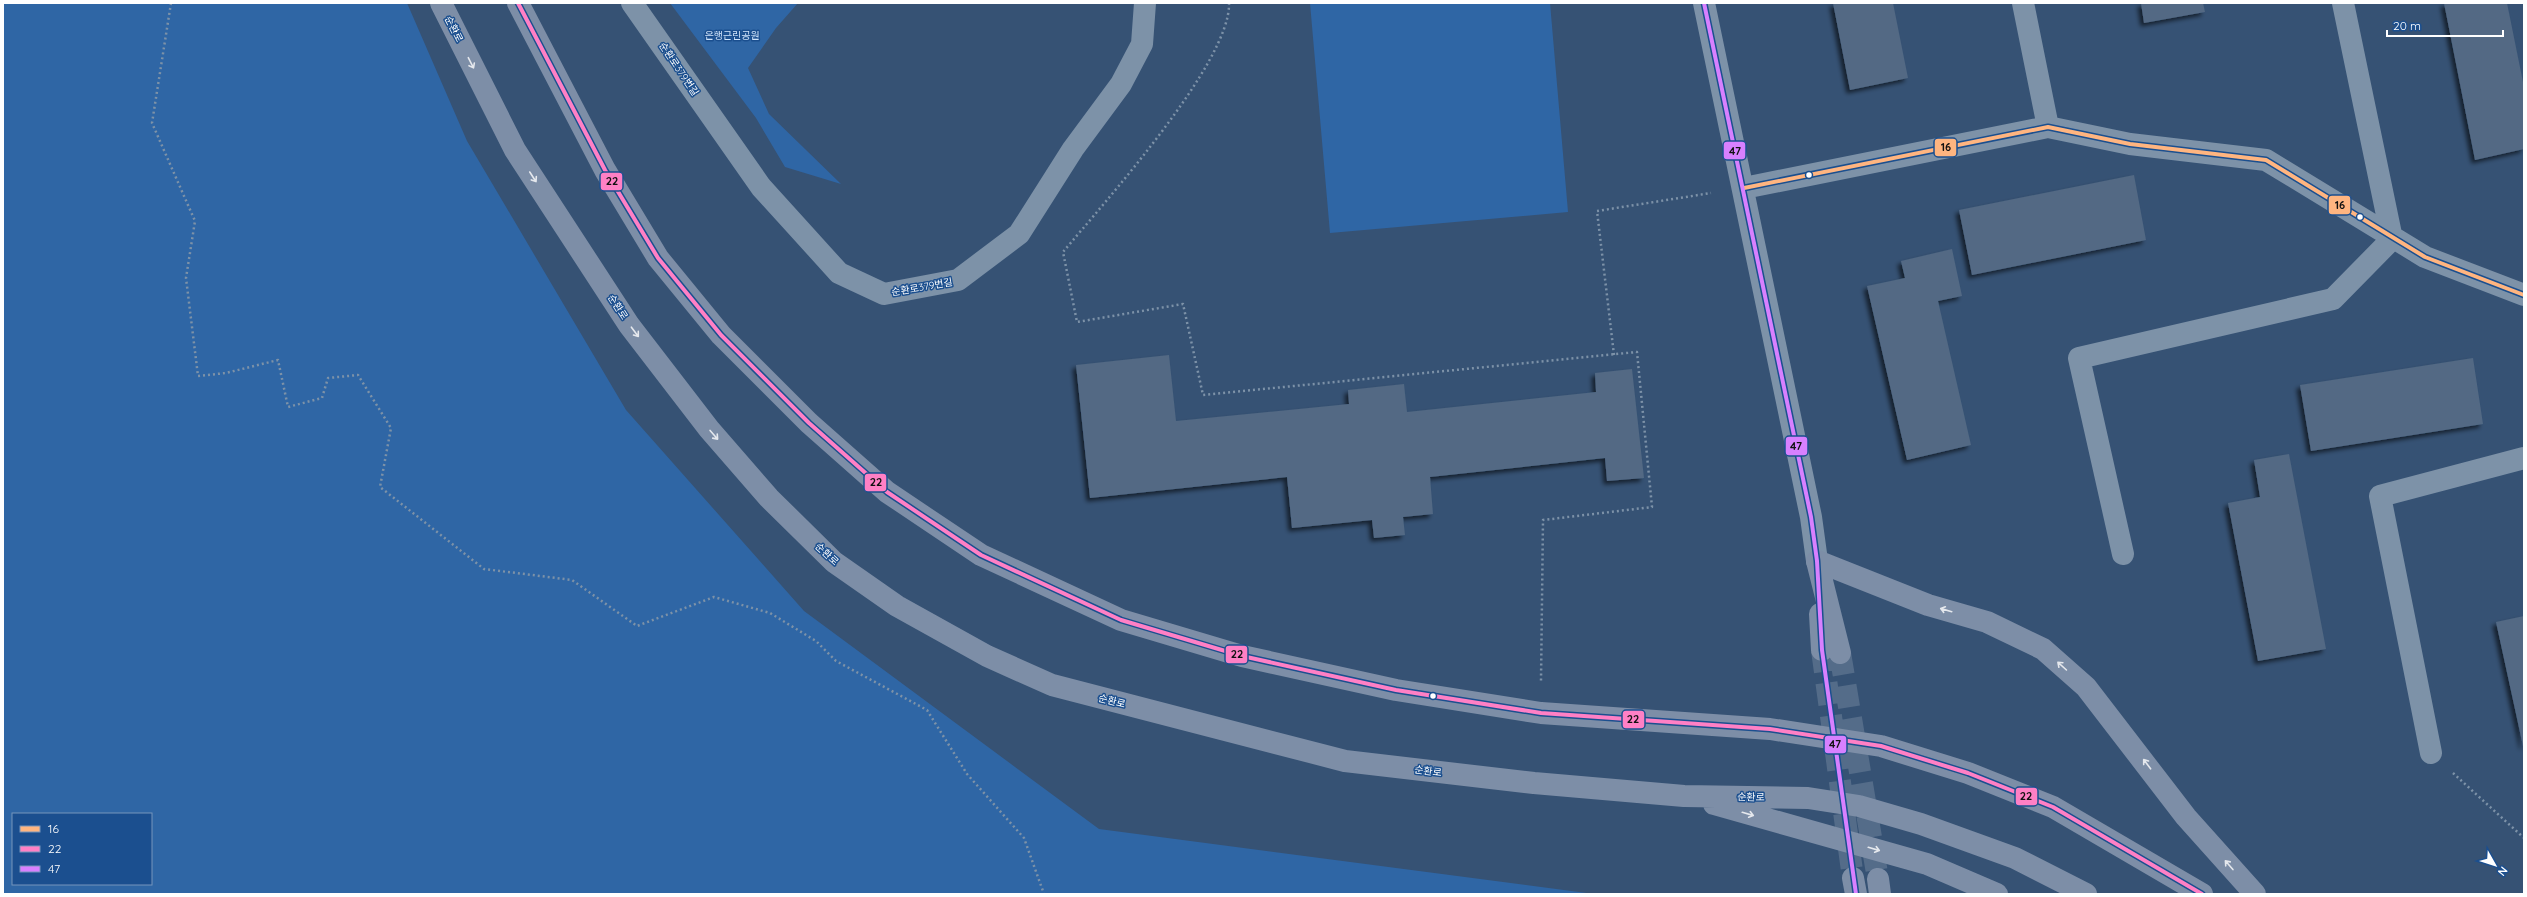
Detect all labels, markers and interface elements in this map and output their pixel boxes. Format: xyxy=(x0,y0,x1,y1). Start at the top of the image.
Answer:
scale bar xyxy=(2387,12,2503,38)
street label: 순환로 xyxy=(442,14,466,44)
text: 20 m xyxy=(2393,18,2421,33)
park label: 은행근린공원 xyxy=(704,29,760,42)
street label: 순환로379번길 xyxy=(656,40,702,98)
one-way arrow xyxy=(468,57,475,69)
line badge: 16 xyxy=(1934,138,1957,157)
text: 16 xyxy=(1941,140,1951,154)
line badge: 47 xyxy=(1723,141,1746,160)
text: 47 xyxy=(1729,144,1741,158)
unlabelled marker xyxy=(1804,170,1814,180)
one-way arrow xyxy=(529,171,537,182)
line badge: 22 xyxy=(600,172,623,191)
text: 22 xyxy=(606,174,618,188)
line badge: 16 xyxy=(2328,195,2351,215)
text: 16 xyxy=(2335,198,2345,212)
unlabelled marker xyxy=(2355,212,2365,222)
street label: 순환로379번길 xyxy=(890,275,954,299)
street label: 순환로 xyxy=(605,292,631,322)
one-way arrow xyxy=(631,327,639,338)
one-way arrow xyxy=(710,430,719,441)
line badge: 47 xyxy=(1785,436,1808,456)
text: 47 xyxy=(1790,439,1802,453)
line badge: 22 xyxy=(864,473,887,492)
text: 22 xyxy=(870,475,882,489)
street label: 순환로 xyxy=(812,540,842,568)
one-way arrow xyxy=(1940,606,1953,613)
line badge: 22 xyxy=(1225,645,1248,664)
text: 22 xyxy=(1231,647,1243,661)
one-way arrow xyxy=(2057,661,2067,671)
street label: 순환로 xyxy=(1097,691,1127,711)
unlabelled marker xyxy=(1428,691,1438,701)
line badge: 22 xyxy=(1622,710,1645,729)
text: 22 xyxy=(1627,712,1639,726)
line badge: 47 xyxy=(1824,735,1847,754)
text: 47 xyxy=(1829,737,1841,751)
one-way arrow xyxy=(2142,759,2151,770)
street label: 순환로 xyxy=(1414,763,1442,779)
line badge: 22 xyxy=(2015,787,2038,806)
text: 22 xyxy=(2020,789,2032,803)
street label: 순환로 xyxy=(1737,790,1765,804)
one-way arrow xyxy=(1742,811,1755,818)
legend xyxy=(12,813,152,885)
text: 16 xyxy=(48,821,59,836)
text: 22 xyxy=(48,841,62,856)
north arrow xyxy=(2475,845,2515,885)
one-way arrow xyxy=(1867,846,1880,853)
one-way arrow xyxy=(2224,860,2233,870)
text: 47 xyxy=(48,861,60,876)
text: N xyxy=(2495,864,2511,879)

